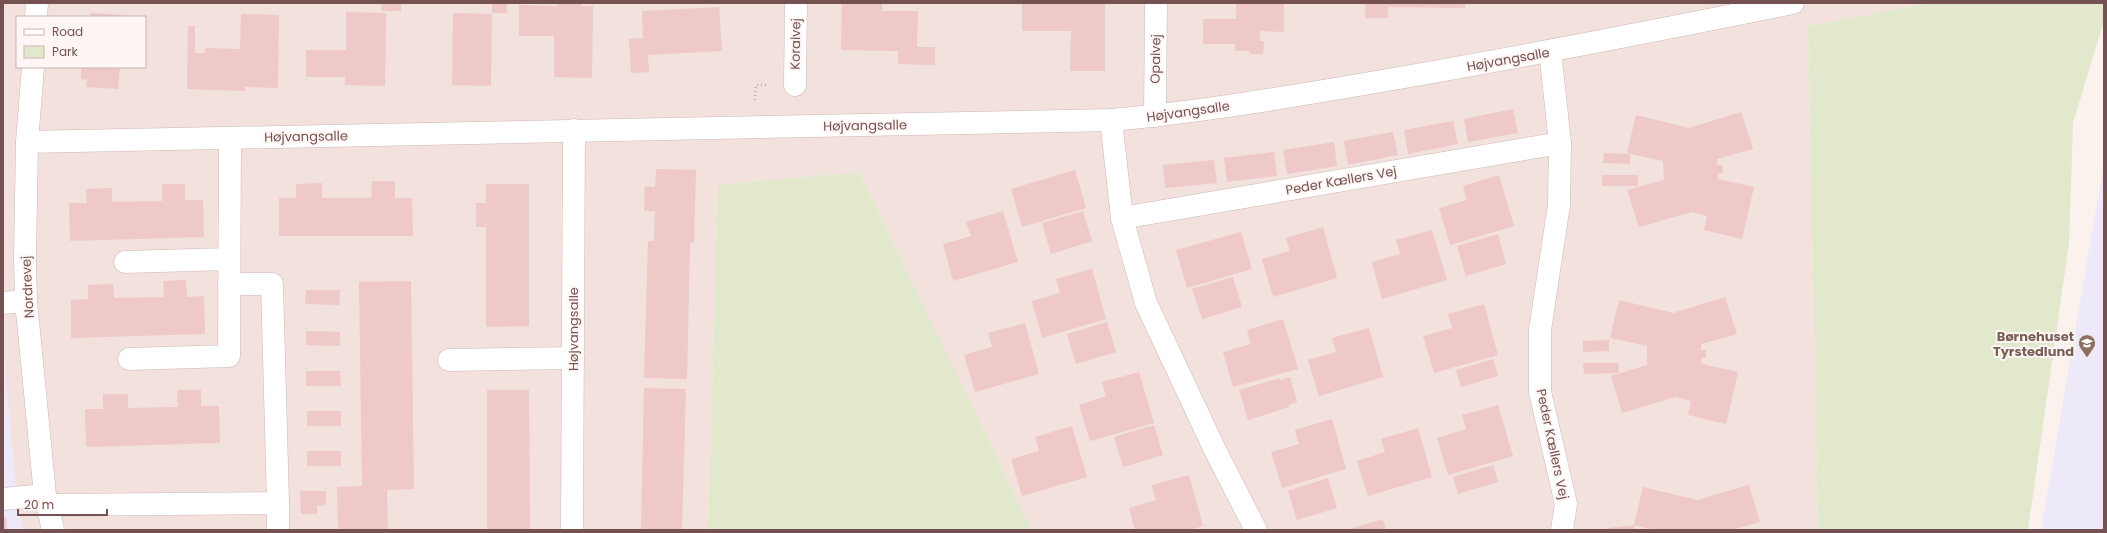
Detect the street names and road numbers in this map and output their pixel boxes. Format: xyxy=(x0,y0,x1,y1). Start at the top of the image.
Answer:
street label: Koralvej xyxy=(786,18,805,70)
street label: Opalvej xyxy=(1146,34,1165,84)
street label: Højvangsalle xyxy=(1465,43,1551,76)
street label: Højvangsalle xyxy=(1145,96,1231,127)
street label: Højvangsalle xyxy=(823,115,907,136)
street label: Højvangsalle xyxy=(264,126,348,147)
street label: Peder Kællers Vej xyxy=(1284,161,1398,200)
street label: Nordrevej xyxy=(16,255,39,319)
street label: Højvangsalle xyxy=(564,287,583,371)
street label: Peder Kællers Vej xyxy=(1532,387,1573,501)

